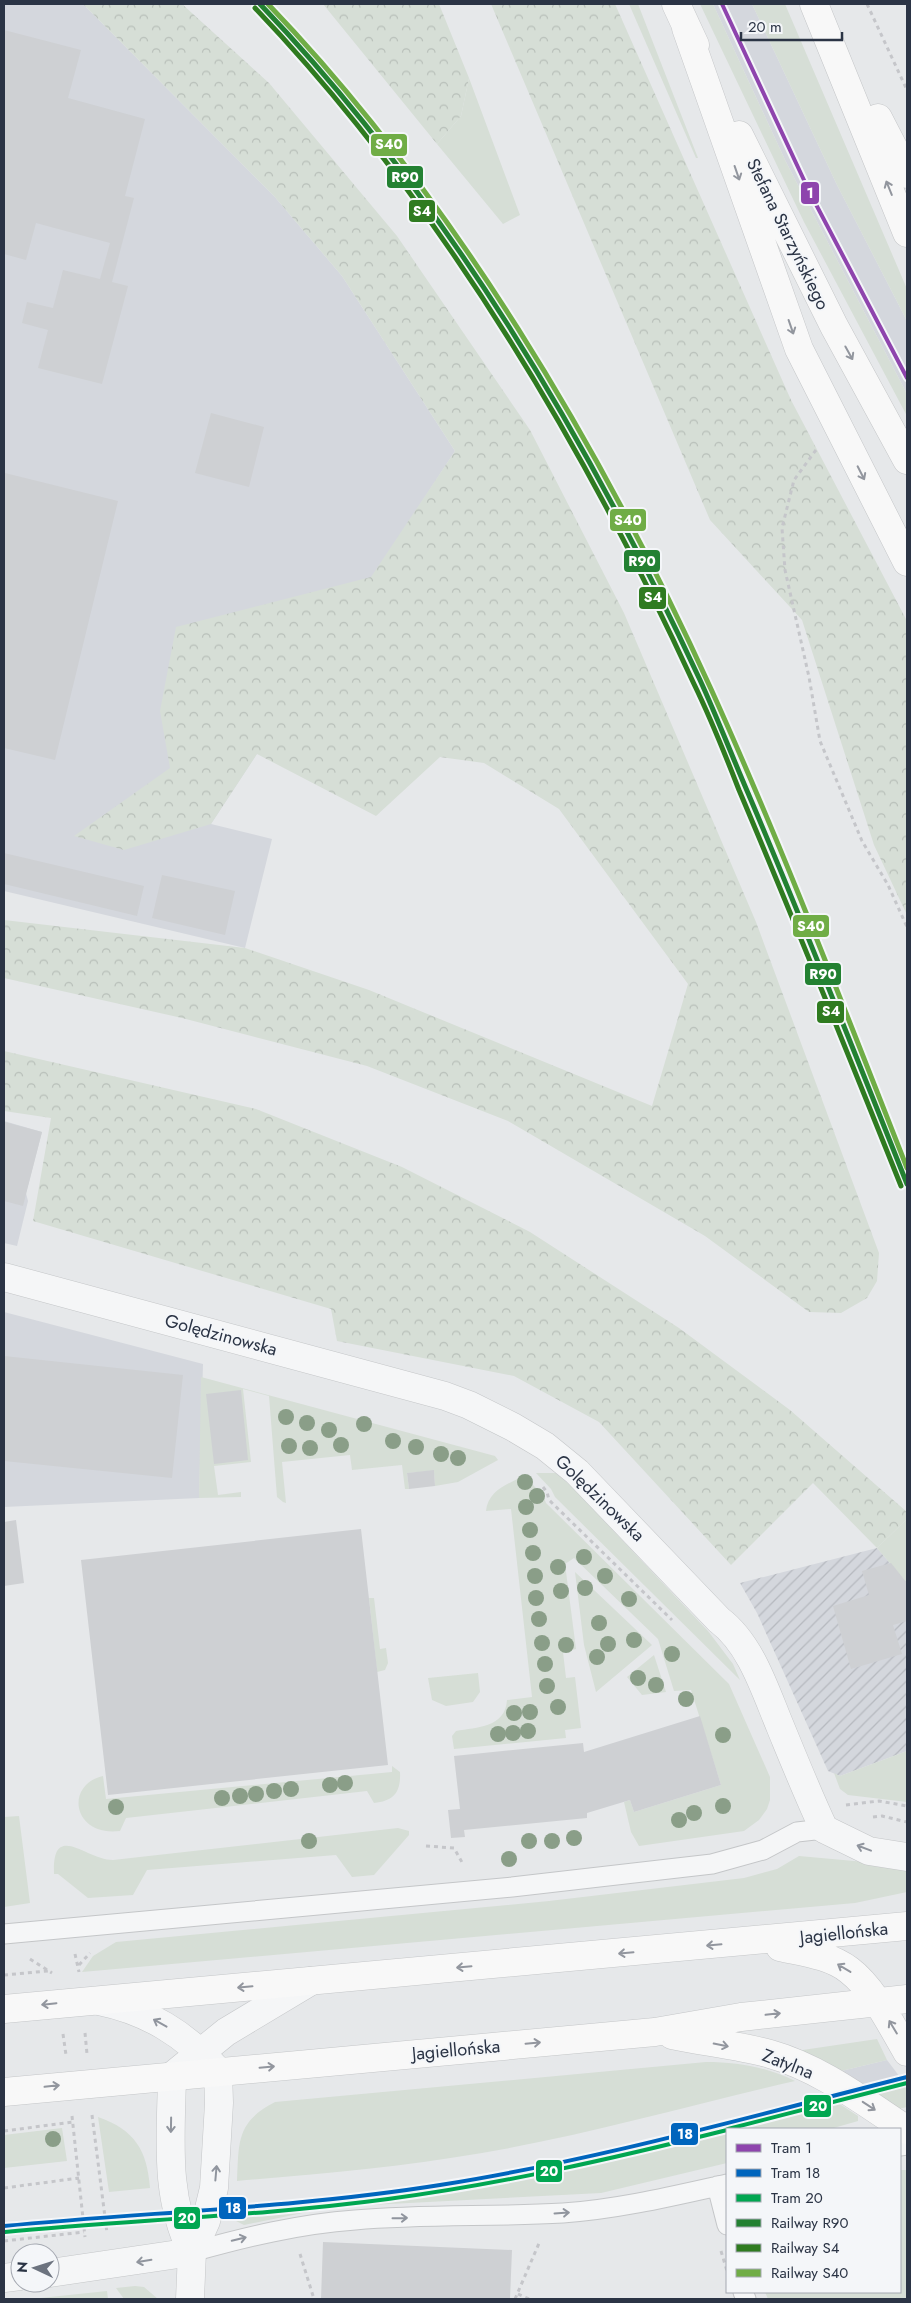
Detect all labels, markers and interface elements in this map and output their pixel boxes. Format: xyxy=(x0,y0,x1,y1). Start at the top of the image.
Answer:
scale bar xyxy=(741,10,842,42)
text: 20 m xyxy=(748,16,782,38)
line badge: S40 xyxy=(370,133,408,157)
text: S40 xyxy=(375,134,403,154)
street label: Stefana Starzyńskiego xyxy=(740,154,836,314)
line badge: R90 xyxy=(386,165,424,189)
one-way arrow xyxy=(733,165,742,180)
text: R90 xyxy=(391,167,419,187)
line badge: 1 xyxy=(800,181,820,205)
one-way arrow xyxy=(884,181,893,196)
text: 1 xyxy=(806,183,814,203)
line badge: S4 xyxy=(408,199,436,223)
text: S4 xyxy=(413,201,431,221)
one-way arrow xyxy=(787,318,796,334)
one-way arrow xyxy=(844,346,854,361)
one-way arrow xyxy=(857,465,866,480)
line badge: S40 xyxy=(609,508,647,532)
text: S40 xyxy=(614,510,642,530)
line badge: R90 xyxy=(623,549,661,573)
text: R90 xyxy=(628,551,656,571)
line badge: S4 xyxy=(638,586,667,610)
text: S4 xyxy=(644,587,662,607)
line badge: S40 xyxy=(792,914,830,938)
text: S40 xyxy=(797,916,825,936)
line badge: R90 xyxy=(804,962,842,986)
text: R90 xyxy=(809,964,837,984)
line badge: S4 xyxy=(816,1000,845,1024)
text: S4 xyxy=(822,1001,840,1021)
street label: Golędzinowska xyxy=(162,1307,280,1363)
street label: Golędzinowska xyxy=(549,1449,651,1547)
one-way arrow xyxy=(857,1843,872,1852)
street label: Jagiellońska xyxy=(797,1915,889,1951)
one-way arrow xyxy=(706,1940,722,1950)
one-way arrow xyxy=(618,1948,634,1958)
one-way arrow xyxy=(456,1962,472,1972)
one-way arrow xyxy=(837,1963,851,1974)
one-way arrow xyxy=(237,1982,253,1992)
one-way arrow xyxy=(41,1999,57,2009)
one-way arrow xyxy=(764,2009,780,2019)
one-way arrow xyxy=(154,2017,168,2027)
one-way arrow xyxy=(887,2021,897,2035)
street label: Jagiellońska xyxy=(409,2033,501,2067)
one-way arrow xyxy=(525,2038,541,2048)
one-way arrow xyxy=(712,2040,728,2050)
street label: Zatylna xyxy=(759,2042,817,2086)
one-way arrow xyxy=(258,2062,274,2072)
one-way arrow xyxy=(44,2081,60,2091)
line badge: 20 xyxy=(803,2094,832,2118)
text: 20 xyxy=(809,2096,827,2116)
one-way arrow xyxy=(862,2101,876,2111)
one-way arrow xyxy=(167,2116,176,2132)
line badge: 18 xyxy=(670,2122,699,2146)
text: 18 xyxy=(677,2124,693,2144)
legend xyxy=(726,2128,901,2293)
text: Tram 1 xyxy=(771,2137,812,2159)
line badge: 20 xyxy=(535,2159,563,2183)
text: 20 xyxy=(540,2161,558,2181)
text: Tram 18 xyxy=(771,2162,820,2184)
one-way arrow xyxy=(211,2165,221,2181)
text: Tram 20 xyxy=(771,2187,823,2209)
line badge: 18 xyxy=(218,2196,247,2220)
text: 18 xyxy=(225,2198,241,2218)
line badge: 20 xyxy=(173,2206,201,2230)
text: 20 xyxy=(178,2208,196,2228)
one-way arrow xyxy=(554,2208,570,2217)
text: Railway R90 xyxy=(771,2212,848,2234)
one-way arrow xyxy=(391,2213,407,2222)
one-way arrow xyxy=(230,2234,246,2243)
text: Railway S4 xyxy=(771,2237,840,2259)
north arrow xyxy=(10,2243,60,2293)
one-way arrow xyxy=(136,2256,152,2266)
text: N xyxy=(12,2261,32,2273)
text: Railway S40 xyxy=(771,2262,848,2284)

